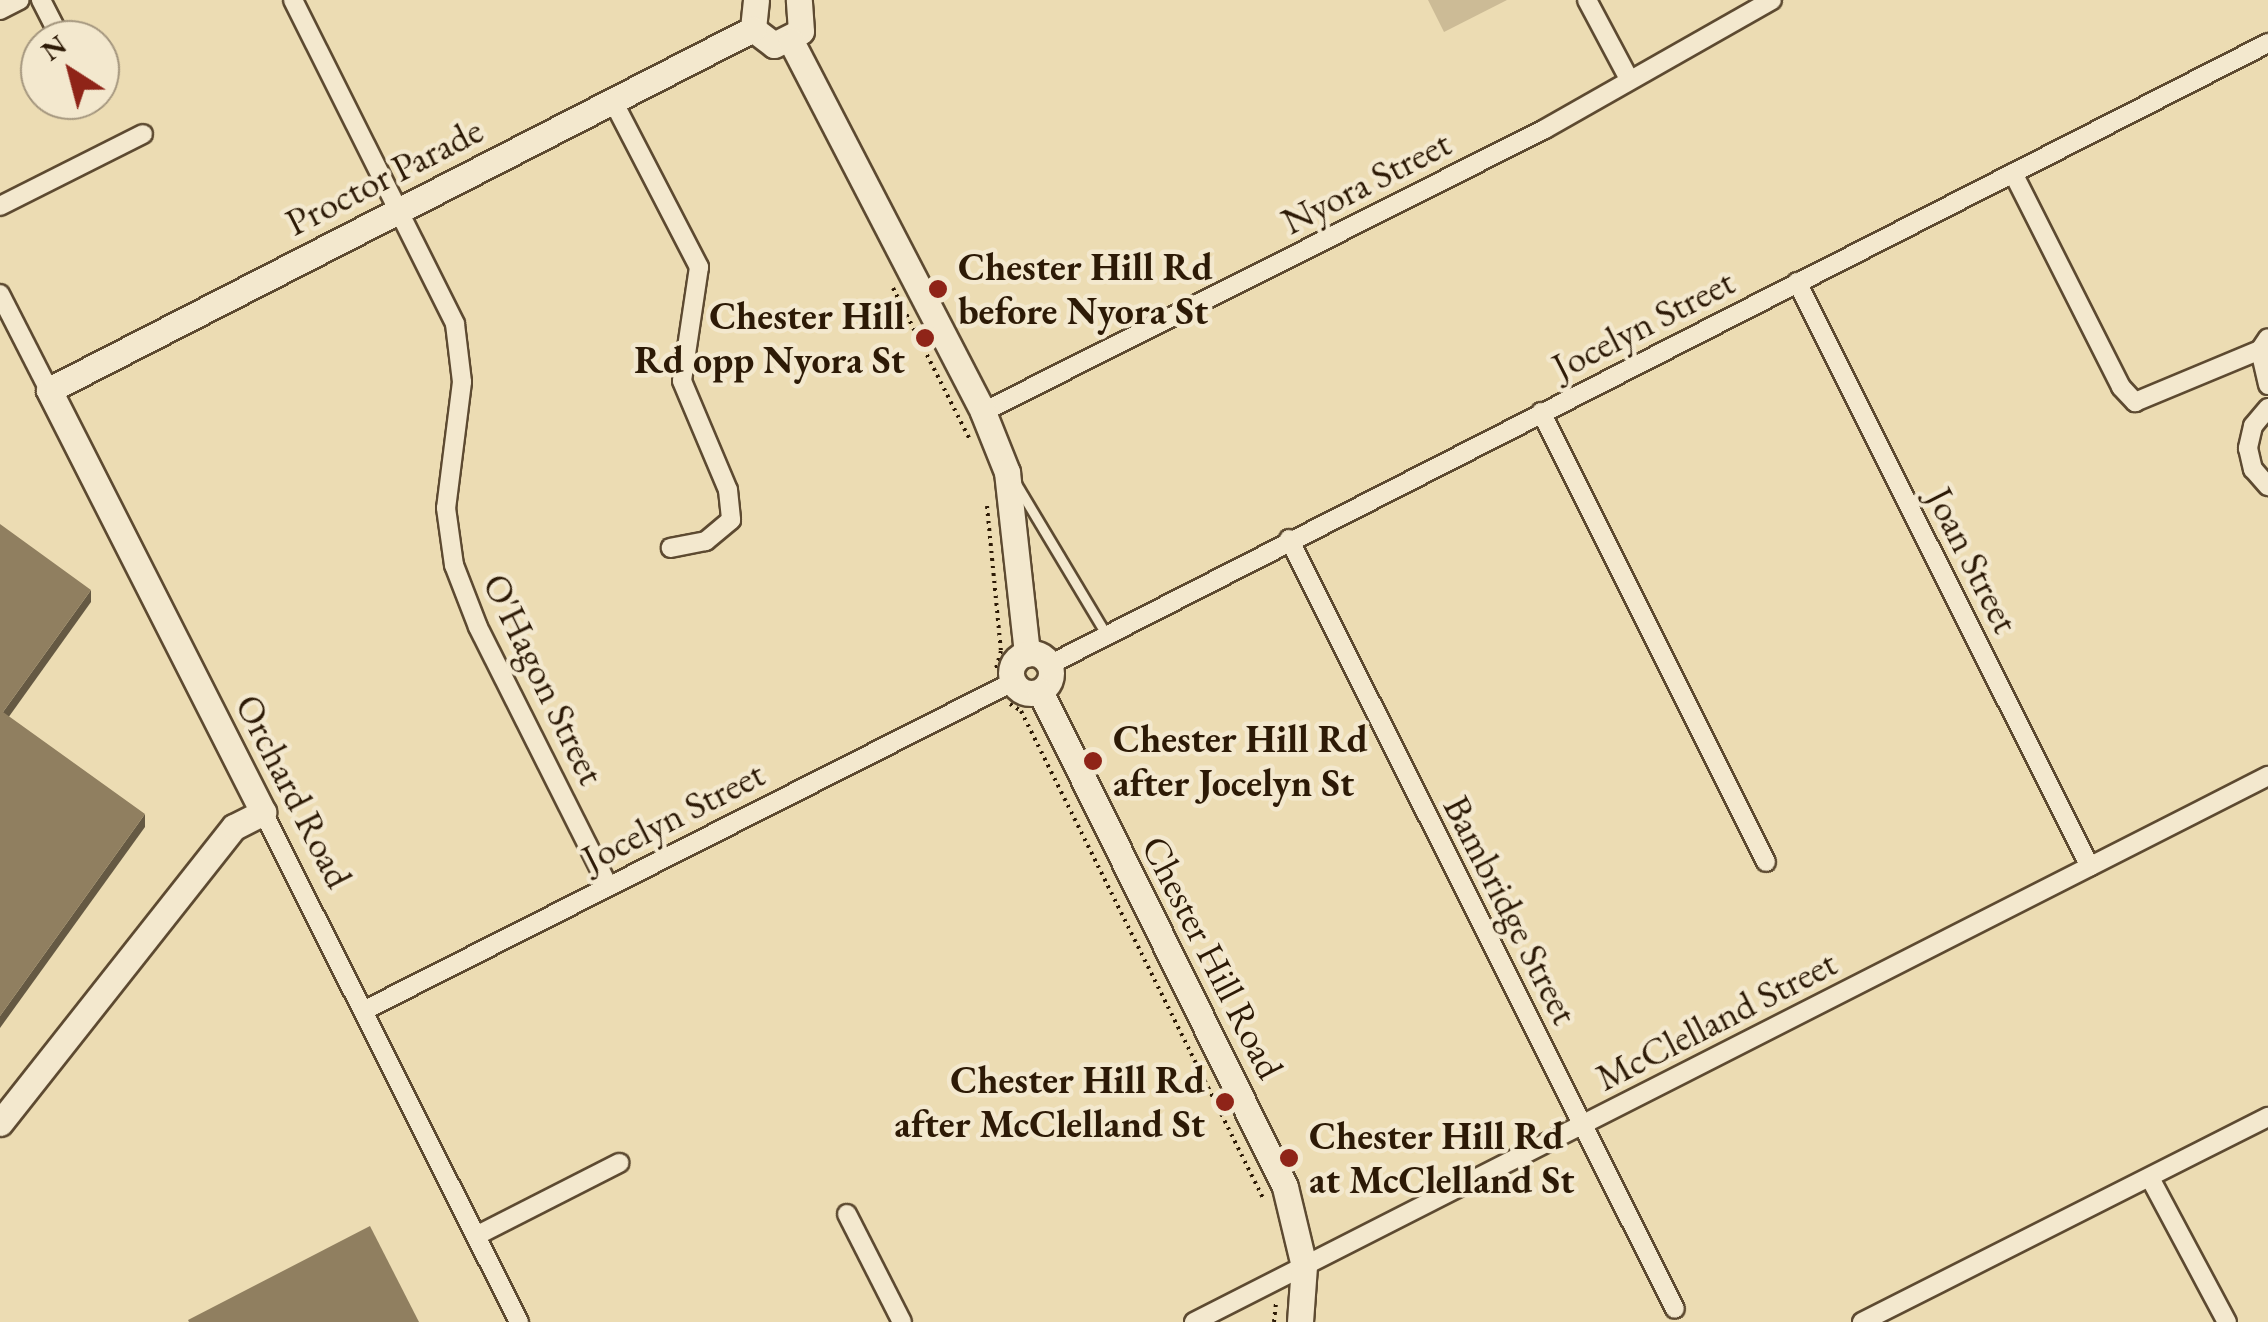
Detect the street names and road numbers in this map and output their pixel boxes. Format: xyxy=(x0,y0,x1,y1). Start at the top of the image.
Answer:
street label: Proctor Parade xyxy=(278,107,490,245)
street label: Nyora Street xyxy=(1274,120,1458,244)
street label: Jocelyn Street xyxy=(1544,259,1742,389)
street label: Joan Street xyxy=(1917,480,2029,640)
street label: O'Hagon Street xyxy=(473,566,615,792)
street label: Orchard Road xyxy=(226,687,362,895)
street label: Jocelyn Street xyxy=(574,751,772,881)
street label: Bambridge Street xyxy=(1434,788,1588,1032)
street label: Chester Hill Road xyxy=(1132,828,1294,1086)
street label: McClelland Street xyxy=(1588,940,1844,1100)

